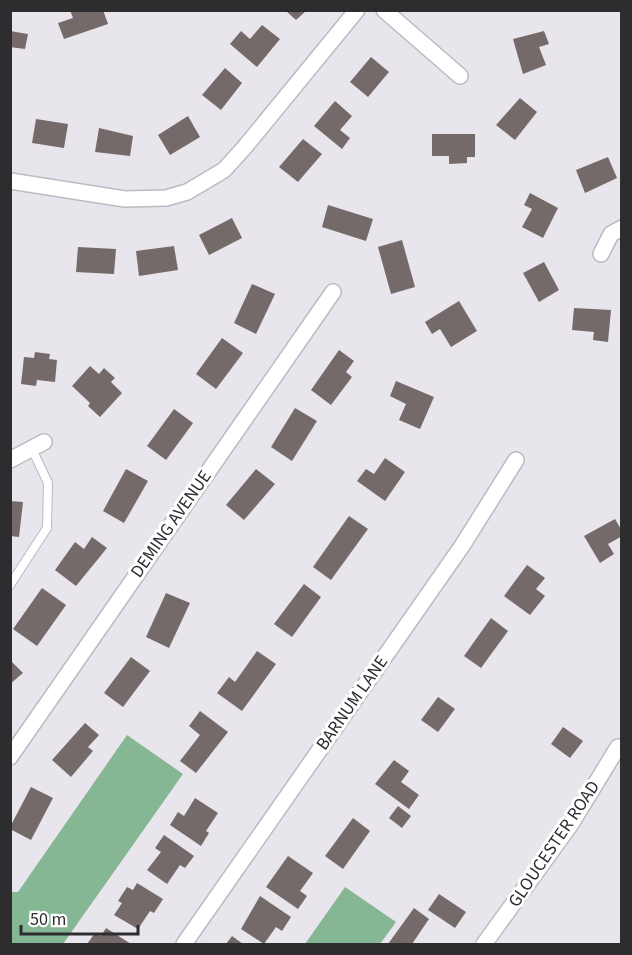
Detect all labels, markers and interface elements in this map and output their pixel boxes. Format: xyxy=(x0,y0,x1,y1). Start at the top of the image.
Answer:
street label: DEMING AVENUE xyxy=(125,465,217,583)
street label: BARNUM LANE xyxy=(310,651,394,755)
street label: GLOUCESTER ROAD xyxy=(502,776,606,912)
scale bar xyxy=(21,898,138,936)
text: 50 m xyxy=(30,907,66,932)

